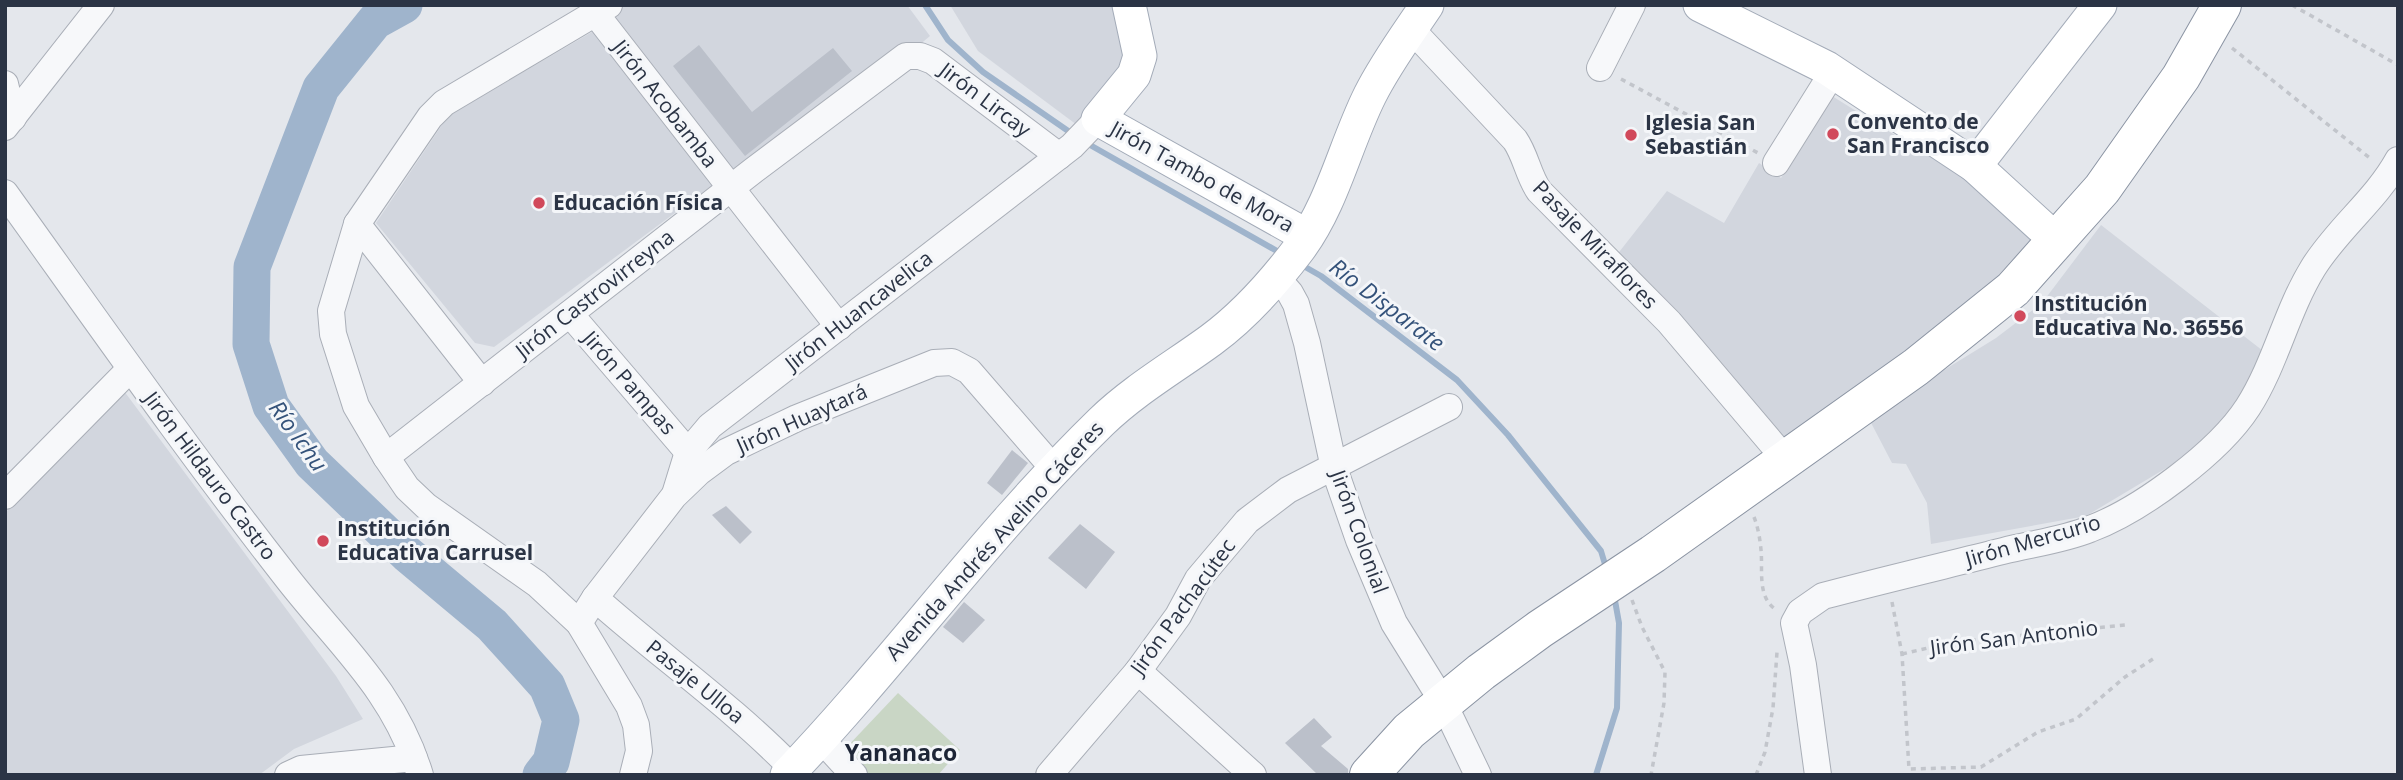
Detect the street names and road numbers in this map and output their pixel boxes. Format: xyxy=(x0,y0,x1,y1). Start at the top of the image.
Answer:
street label: Jirón Acobamba xyxy=(606,32,725,173)
street label: Jirón Lircay xyxy=(933,54,1037,143)
street label: Jirón Tambo de Mora xyxy=(1104,113,1299,238)
street label: Pasaje Miraflores xyxy=(1527,174,1664,315)
street label: Jirón Castrovirreyna xyxy=(508,222,679,365)
street label: Jirón Huancavelica xyxy=(777,244,938,378)
street label: Jirón Pampas xyxy=(576,323,683,440)
street label: Jirón Huaytará xyxy=(730,377,871,460)
street label: Jirón Hildauro Castro xyxy=(137,384,283,565)
street label: Avenida Andrés Avelino Cáceres xyxy=(879,415,1109,666)
street label: Jirón Colonial xyxy=(1324,464,1395,597)
street label: Jirón Mercurio xyxy=(1960,507,2103,573)
street label: Jirón Pachacútec xyxy=(1122,533,1241,682)
street label: Jirón San Antonio xyxy=(1926,613,2100,661)
street label: Pasaje Ulloa xyxy=(641,633,751,729)

